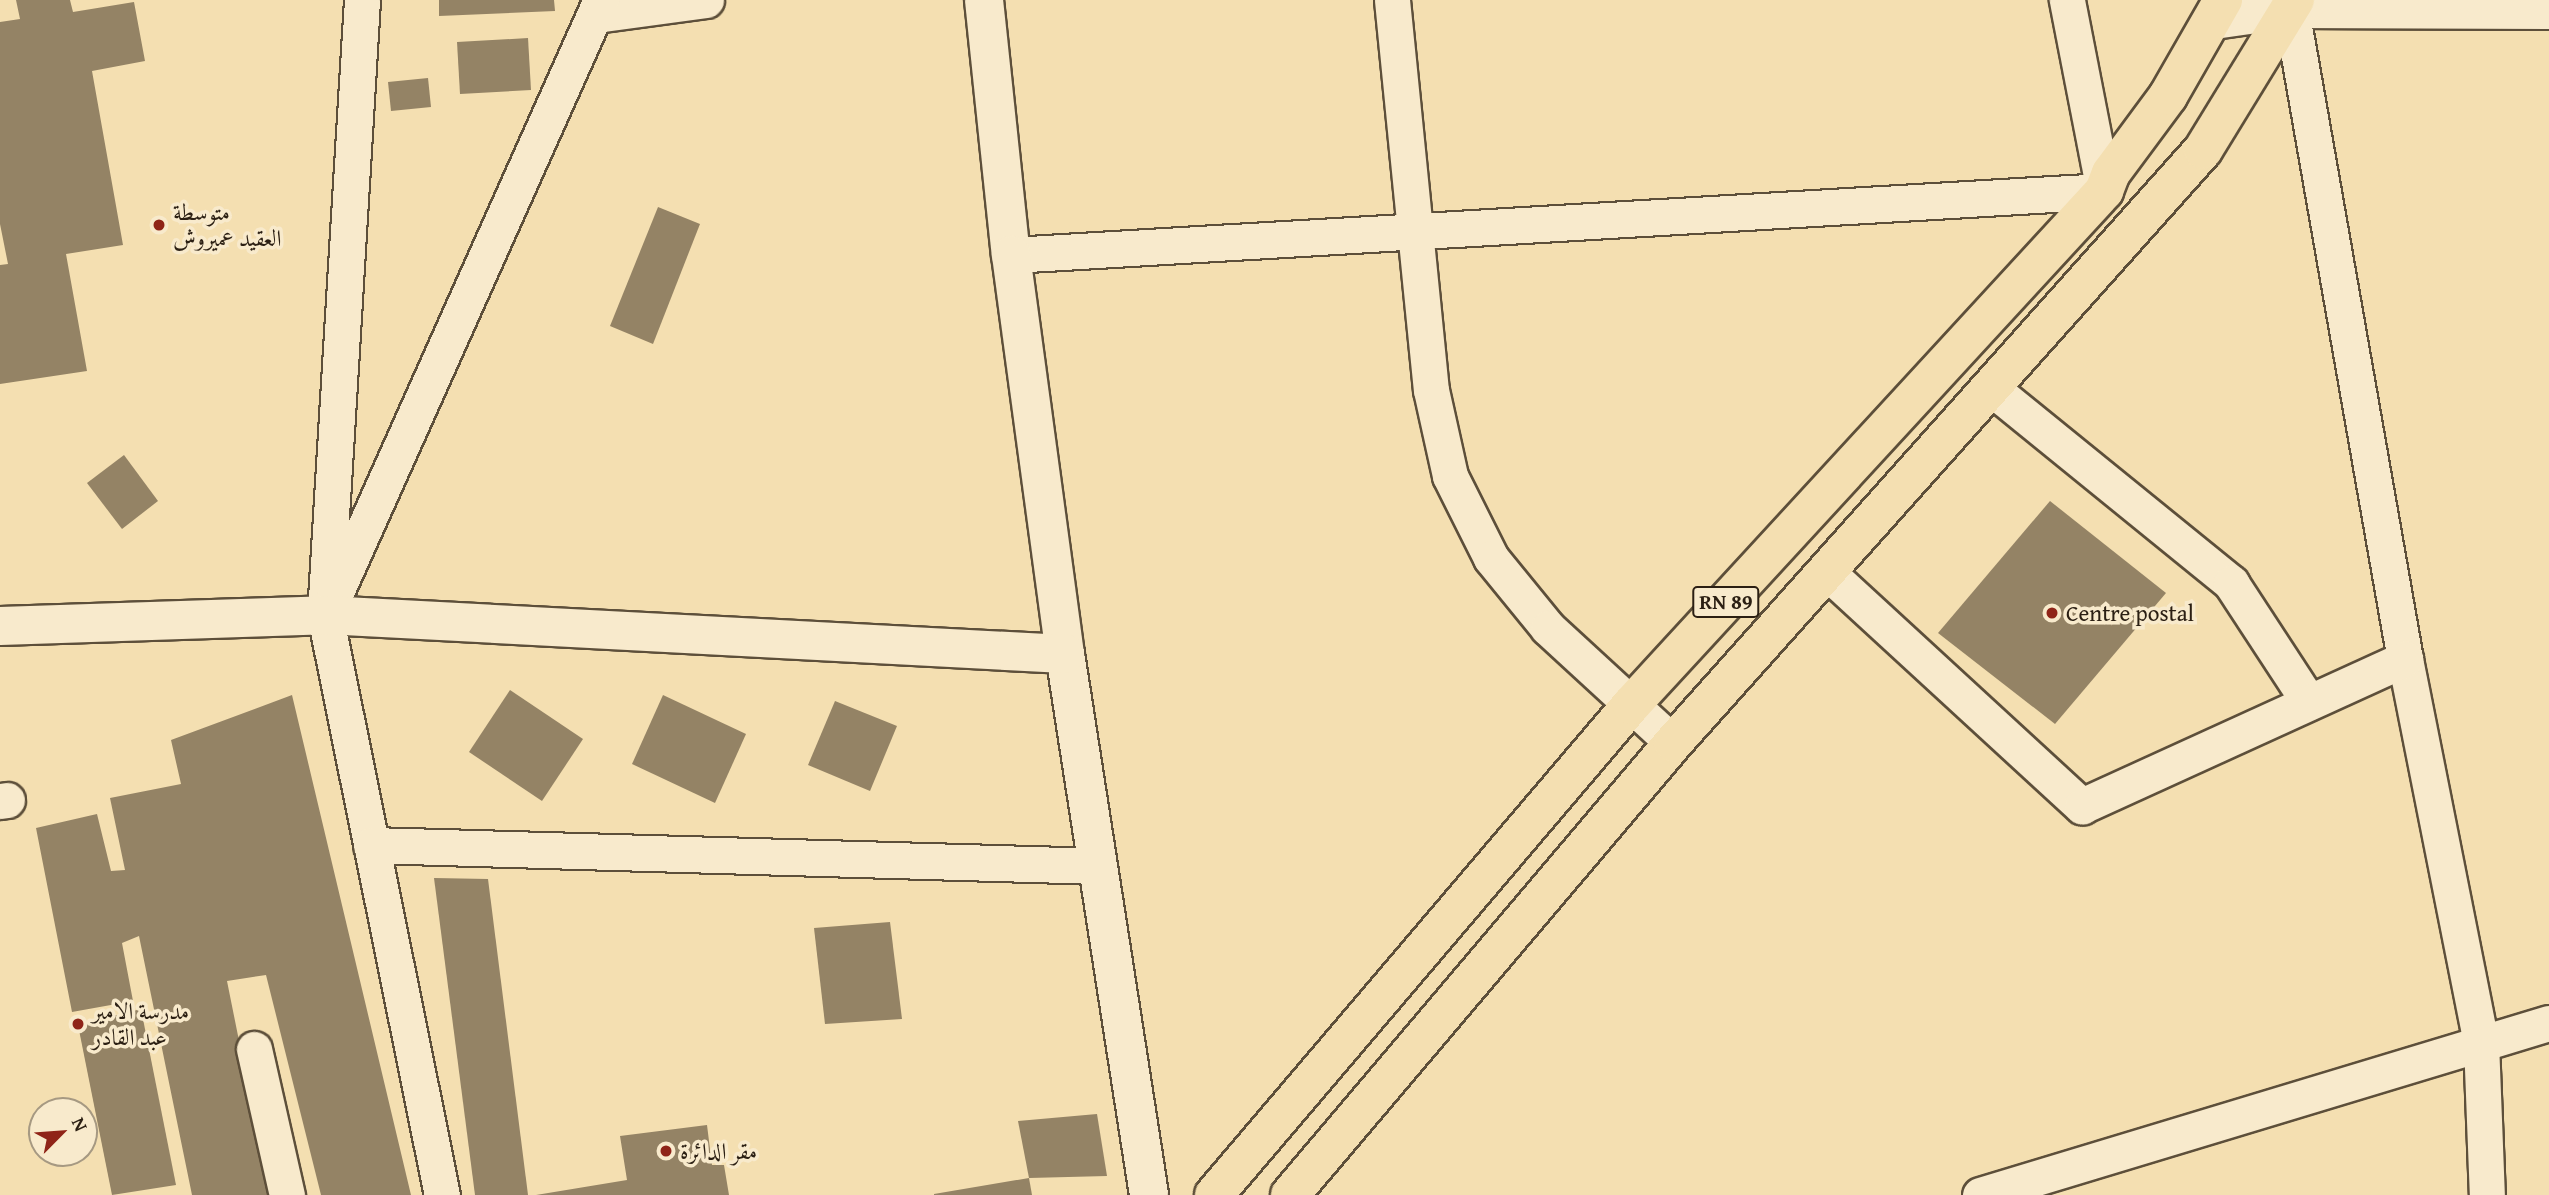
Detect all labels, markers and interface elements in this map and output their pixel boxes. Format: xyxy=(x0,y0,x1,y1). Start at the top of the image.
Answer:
place label: متوسطة العقيد عميروش xyxy=(173,198,282,252)
marker: متوسطة العقيد عميروش xyxy=(151,217,167,233)
road number: RN 89 xyxy=(1691,584,1761,620)
place label: Centre postal xyxy=(2066,599,2194,627)
marker: Centre postal xyxy=(2044,605,2060,621)
place label: مدرسة الامير عبد القادر xyxy=(92,997,189,1051)
marker: مدرسة الامير عبد القادر xyxy=(70,1016,86,1032)
north arrow xyxy=(28,1097,98,1167)
text: N xyxy=(65,1112,96,1136)
place label: مقر الدائرة xyxy=(680,1137,757,1165)
marker: مقر الدائرة xyxy=(658,1143,674,1159)

